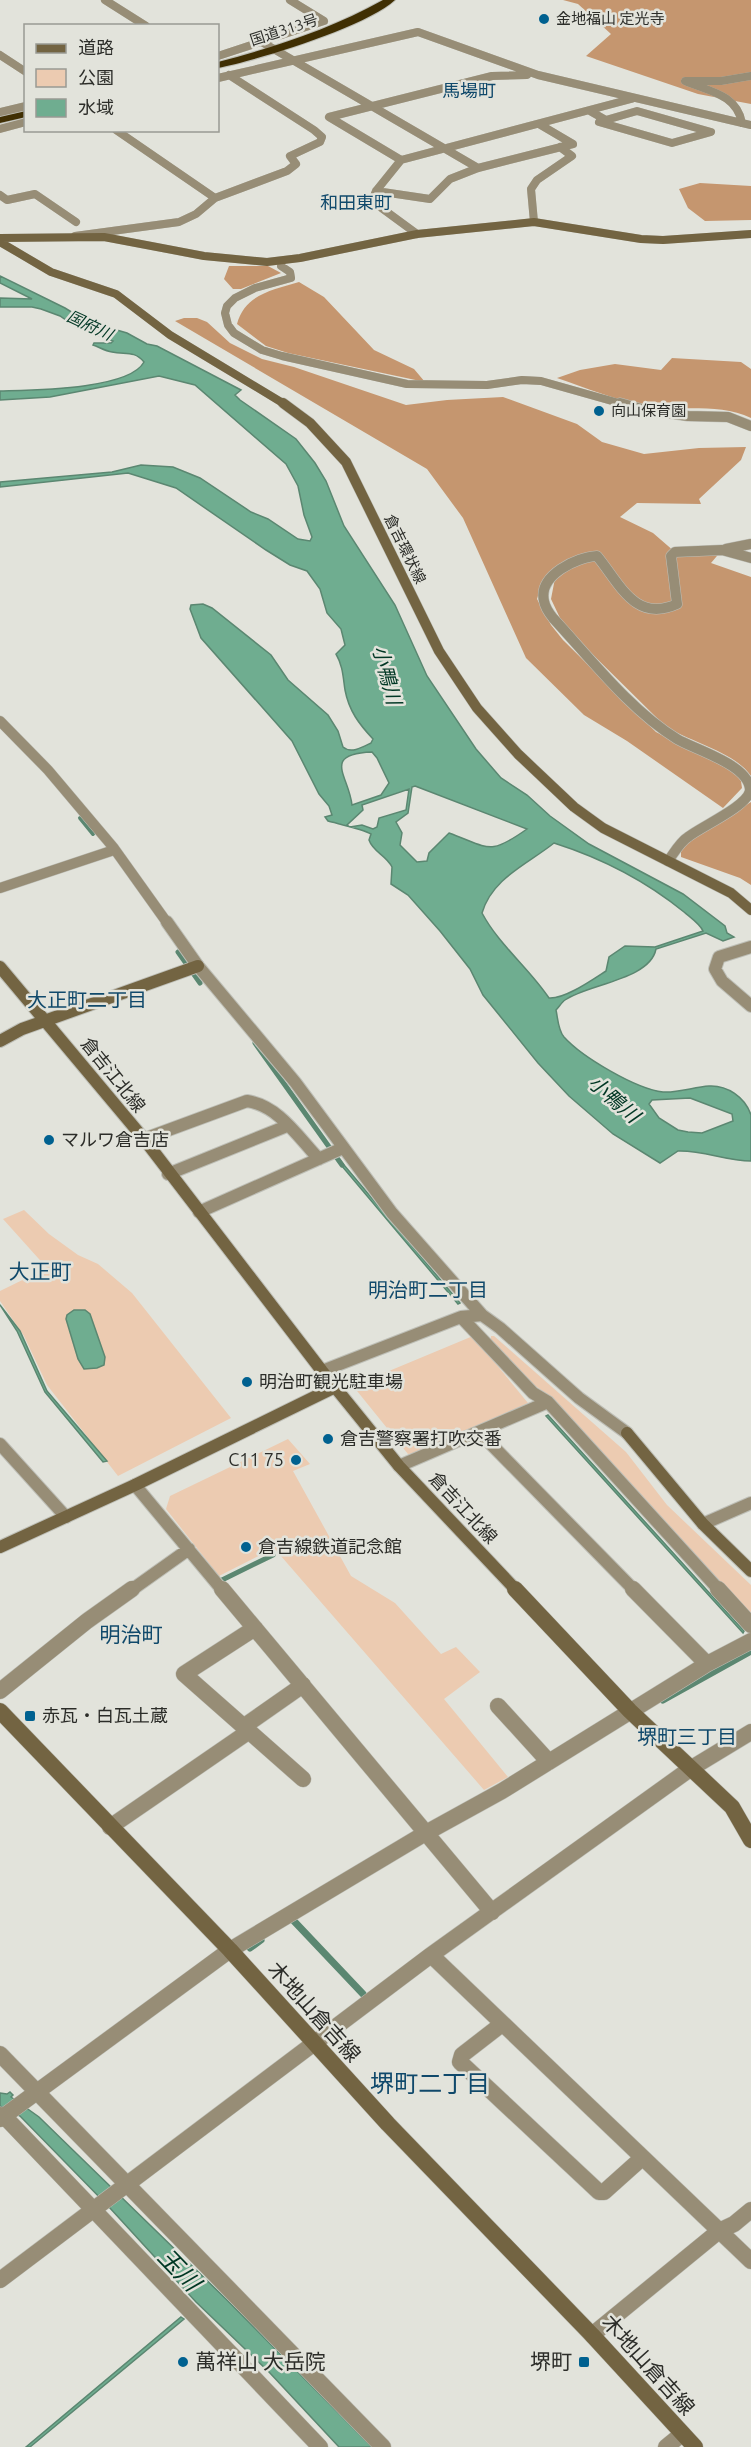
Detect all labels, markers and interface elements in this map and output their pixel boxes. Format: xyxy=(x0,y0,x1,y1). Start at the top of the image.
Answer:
place label: 金地福山 定光寺 xyxy=(556,10,664,27)
street label: 国道313号 xyxy=(248,11,320,48)
marker: 金地福山 定光寺 xyxy=(537,12,551,26)
legend xyxy=(24,24,219,132)
text: 道路 xyxy=(78,37,114,57)
text: 公園 xyxy=(78,67,114,87)
district label: 馬場町 xyxy=(442,80,496,100)
text: 水域 xyxy=(78,97,114,117)
district label: 和田東町 xyxy=(320,192,392,212)
water label: 国府川 xyxy=(64,307,117,344)
place label: 向山保育園 xyxy=(611,402,686,419)
marker: 向山保育園 xyxy=(592,404,606,418)
street label: 倉吉環状線 xyxy=(381,511,430,586)
water label: 小鴨川 xyxy=(369,643,407,709)
district label: 大正町二丁目 xyxy=(27,988,147,1011)
street label: 倉吉江北線 xyxy=(78,1033,150,1116)
water label: 小鴨川 xyxy=(584,1070,646,1128)
place label: マルワ倉吉店 xyxy=(61,1129,169,1149)
marker: マルワ倉吉店 xyxy=(42,1133,56,1147)
district label: 大正町 xyxy=(9,1259,72,1283)
district label: 明治町二丁目 xyxy=(368,1278,488,1301)
place label: 明治町観光駐車場 xyxy=(259,1371,403,1391)
marker: 明治町観光駐車場 xyxy=(240,1375,254,1389)
place label: 倉吉警察署打吹交番 xyxy=(340,1428,502,1448)
marker: 倉吉警察署打吹交番 xyxy=(321,1432,335,1446)
place label: C11 75 xyxy=(228,1449,284,1469)
marker: C11 75 xyxy=(289,1453,303,1467)
street label: 倉吉江北線 xyxy=(426,1468,502,1547)
place label: 倉吉線鉄道記念館 xyxy=(258,1536,402,1556)
marker: 倉吉線鉄道記念館 xyxy=(239,1540,253,1554)
district label: 明治町 xyxy=(100,1622,163,1646)
place label: 赤瓦・白瓦土蔵 xyxy=(42,1705,168,1725)
marker: 赤瓦・白瓦土蔵 xyxy=(23,1709,37,1723)
district label: 堺町三丁目 xyxy=(637,1725,737,1748)
street label: 木地山倉吉線 xyxy=(264,1956,366,2066)
district label: 堺町二丁目 xyxy=(370,2070,490,2097)
water label: 玉川 xyxy=(153,2243,208,2298)
street label: 木地山倉吉線 xyxy=(598,2309,700,2419)
place label: 萬祥山 大岳院 xyxy=(195,2349,326,2373)
place label: 堺町 xyxy=(530,2349,572,2373)
marker: 萬祥山 大岳院 xyxy=(176,2355,190,2369)
marker: 堺町 xyxy=(577,2355,591,2369)

